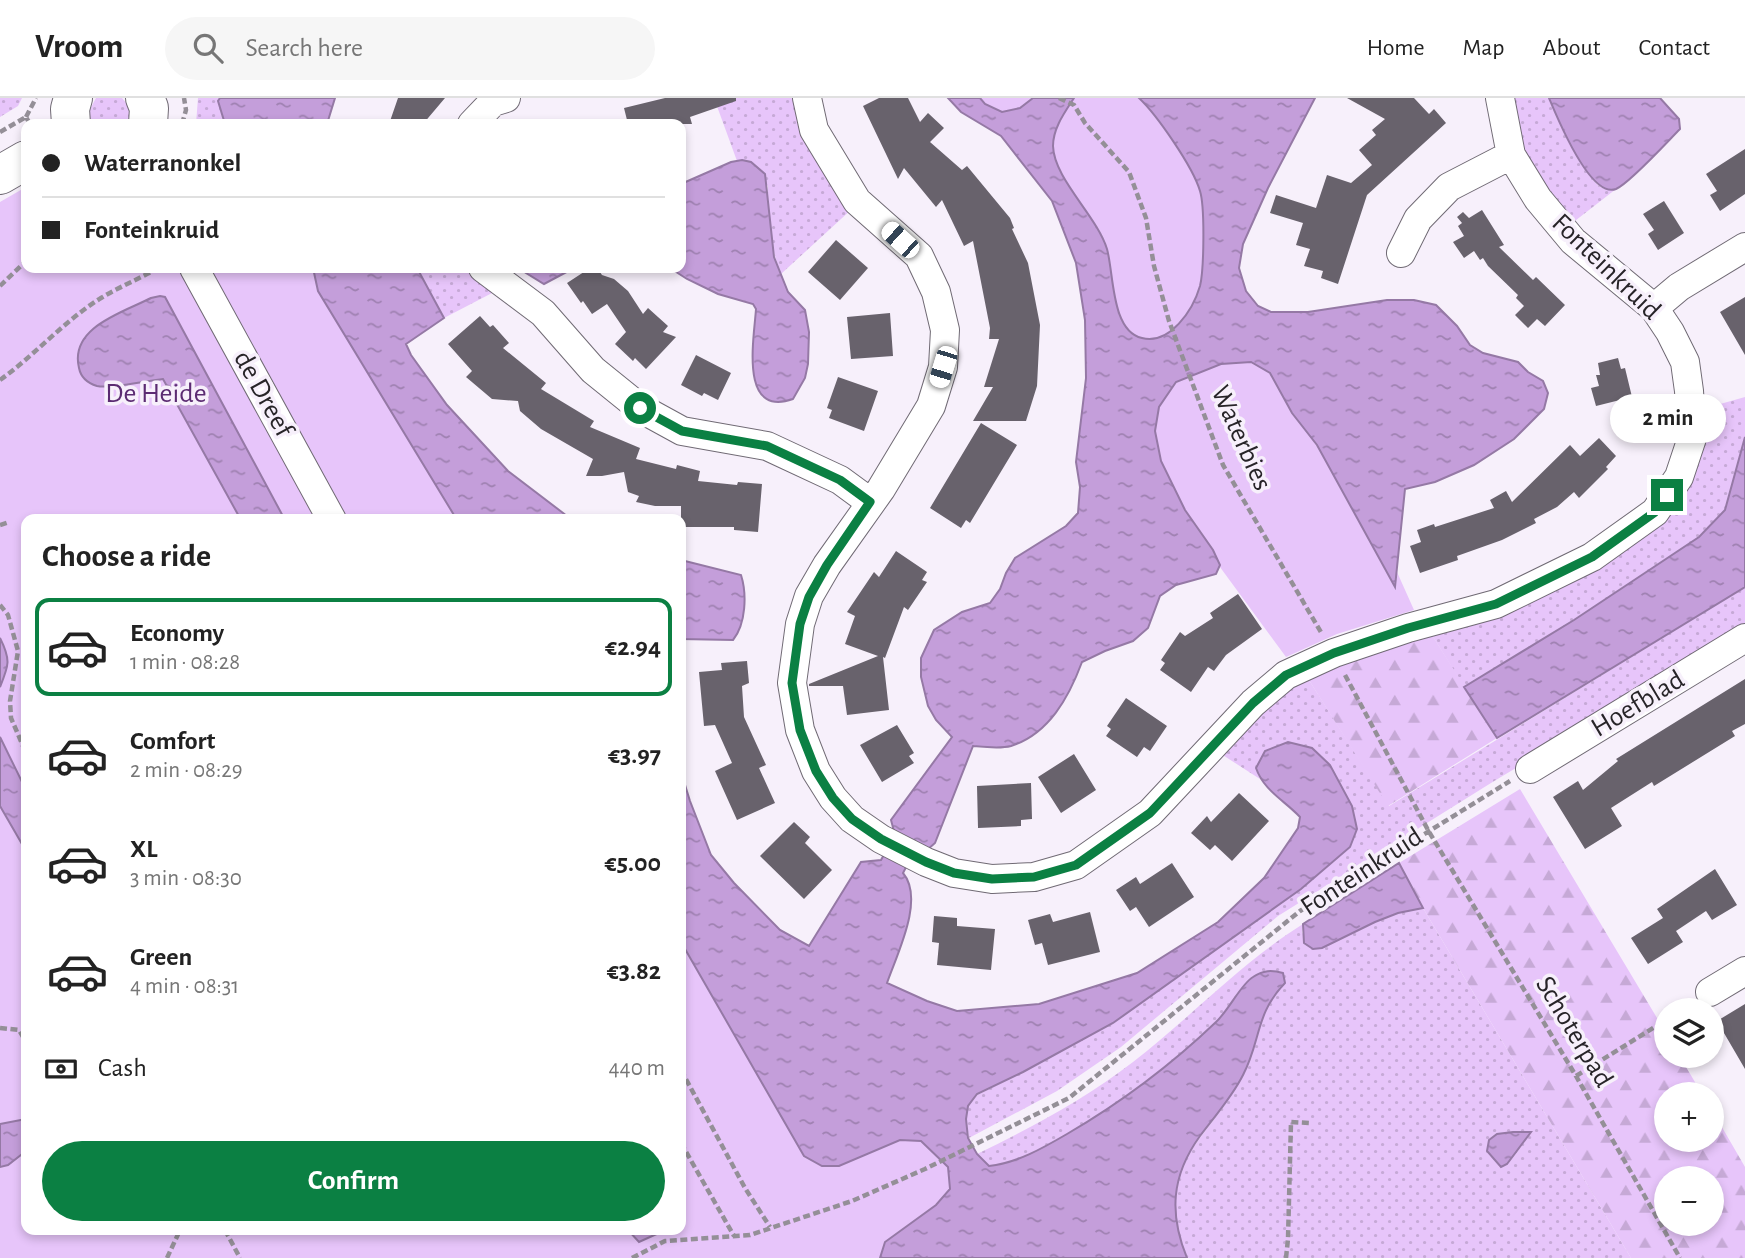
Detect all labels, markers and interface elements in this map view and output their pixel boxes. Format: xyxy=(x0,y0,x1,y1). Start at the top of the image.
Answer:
search box xyxy=(165,17,655,80)
icon: search xyxy=(189,29,227,67)
text: Vroom xyxy=(35,31,123,64)
text: Search here xyxy=(245,35,363,61)
text: Home xyxy=(1367,36,1425,60)
text: Map xyxy=(1463,36,1505,60)
text: About xyxy=(1543,36,1600,60)
text: Contact xyxy=(1638,36,1710,60)
text: Waterranonkel xyxy=(84,150,241,176)
street label: Fonteinkruid xyxy=(1546,209,1666,325)
text: Fonteinkruid xyxy=(84,217,219,243)
car xyxy=(878,218,923,262)
car xyxy=(927,344,960,390)
street label: de Dreef xyxy=(228,346,299,443)
park label: De Heide xyxy=(105,380,207,408)
street label: Waterbies xyxy=(1206,381,1276,495)
route start xyxy=(624,392,656,424)
callout: 2 min xyxy=(1609,394,1725,442)
text: 2 min xyxy=(1642,407,1694,430)
route end xyxy=(1651,479,1683,511)
text: Choose a ride xyxy=(42,540,211,572)
icon: car xyxy=(46,616,109,679)
text: Economy xyxy=(130,620,224,646)
text: €2.94 xyxy=(605,634,661,660)
text: 1 min · 08:28 xyxy=(130,651,240,674)
street label: Hoefblad xyxy=(1587,665,1689,743)
icon: car xyxy=(46,724,109,787)
text: Comfort xyxy=(130,728,215,754)
text: €3.97 xyxy=(608,742,661,768)
text: 2 min · 08:29 xyxy=(130,759,243,782)
street label: Fonteinkruid xyxy=(1296,822,1428,922)
icon: car xyxy=(46,832,109,895)
text: XL xyxy=(130,836,157,862)
text: €5.00 xyxy=(605,850,661,876)
text: 3 min · 08:30 xyxy=(130,867,242,890)
icon: car xyxy=(46,940,109,1003)
text: Green xyxy=(130,944,192,970)
text: €3.82 xyxy=(607,958,661,984)
street label: Schoterpad xyxy=(1530,972,1618,1092)
text: 4 min · 08:31 xyxy=(130,975,239,998)
map controls xyxy=(1654,998,1724,1236)
button: layers xyxy=(1654,998,1724,1068)
icon: cash xyxy=(42,1050,80,1088)
text: Cash xyxy=(98,1055,147,1081)
text: 440 m xyxy=(609,1057,665,1080)
button: + xyxy=(1654,1082,1724,1152)
button: Confirm xyxy=(42,1141,665,1221)
button: − xyxy=(1654,1166,1724,1236)

